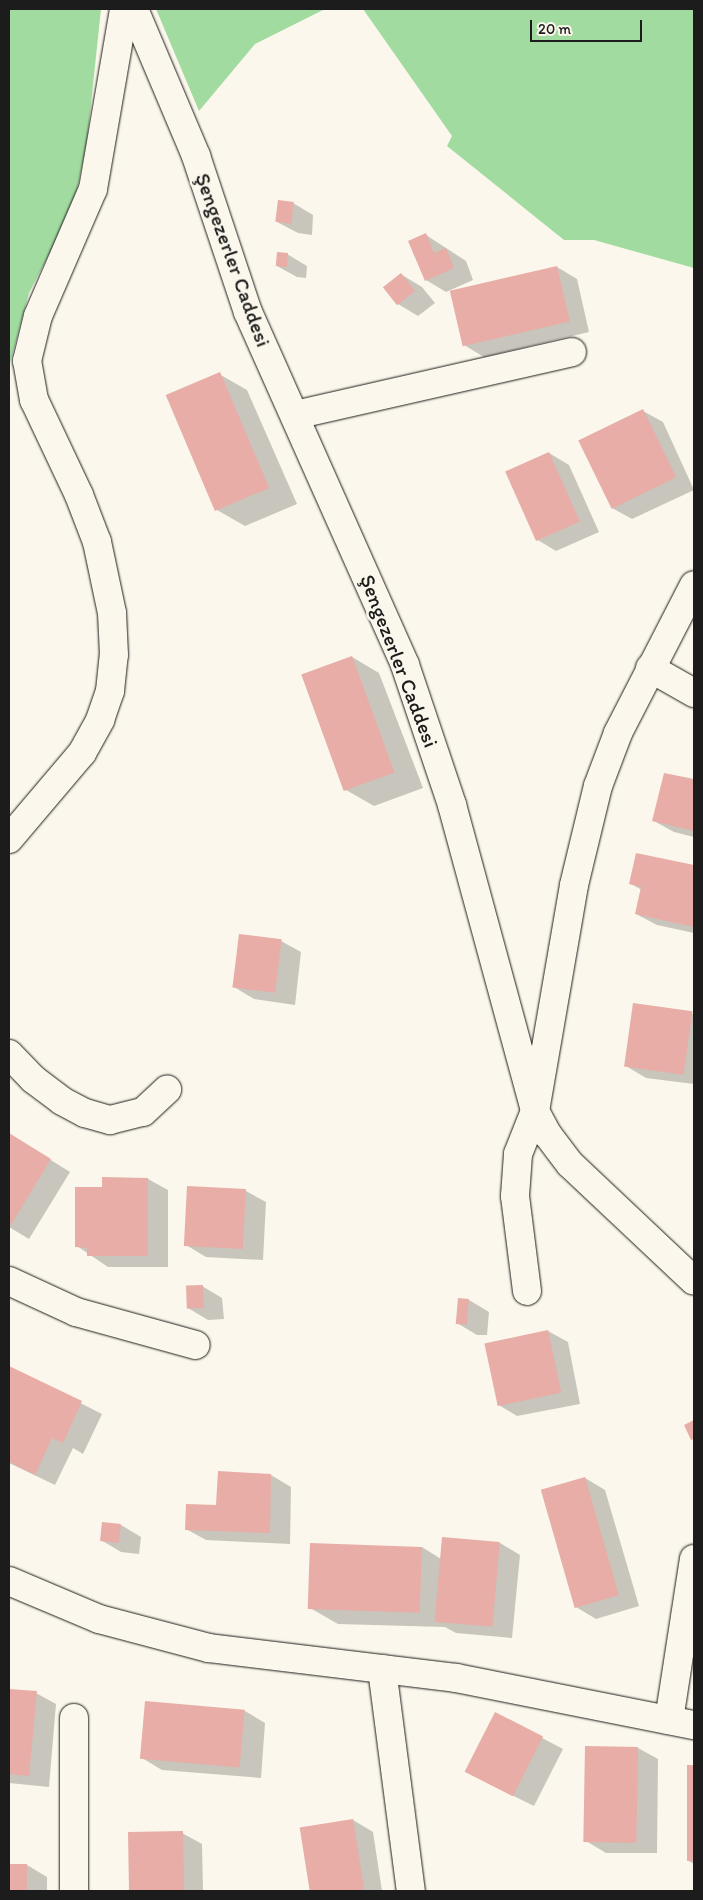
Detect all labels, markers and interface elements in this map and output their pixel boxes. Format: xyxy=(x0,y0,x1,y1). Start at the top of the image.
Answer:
scale bar xyxy=(533,10,646,42)
text: 20 m xyxy=(538,20,571,38)
street label: Şengezerler Caddesi xyxy=(190,169,276,351)
street label: Şengezerler Caddesi xyxy=(354,571,444,751)

